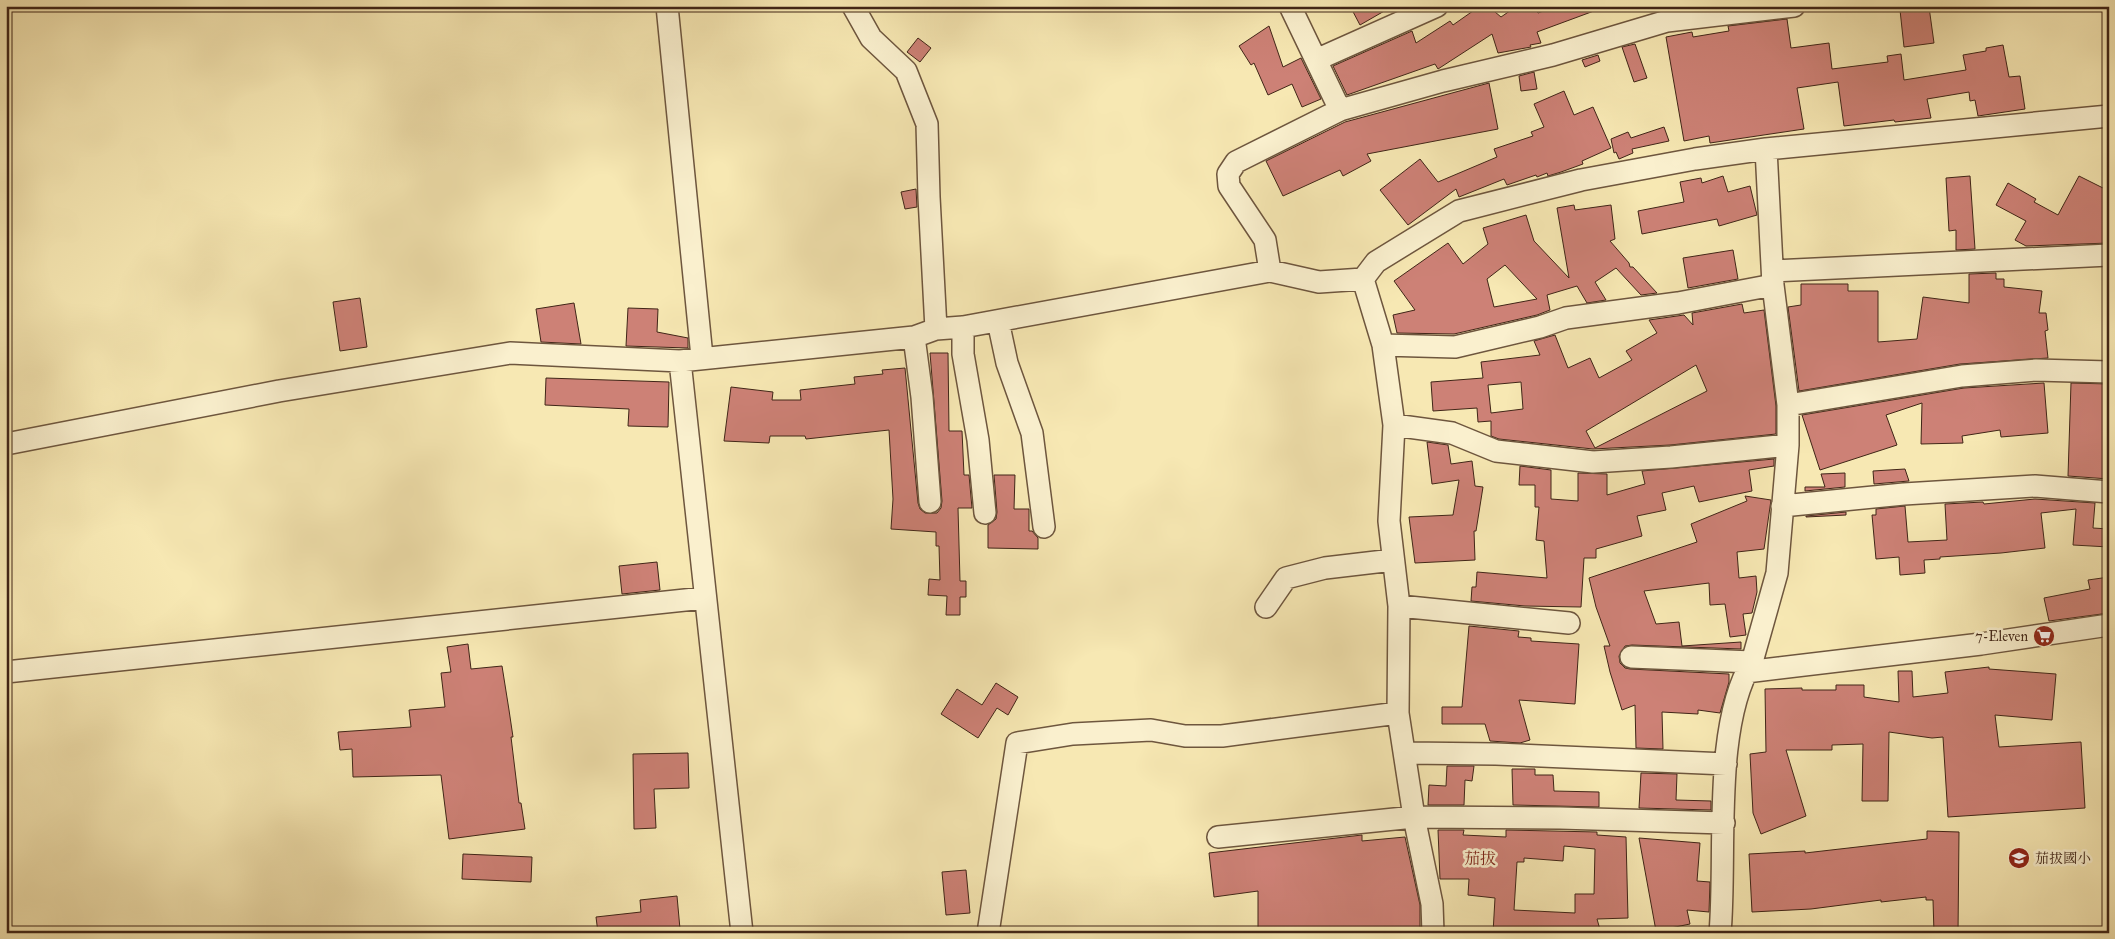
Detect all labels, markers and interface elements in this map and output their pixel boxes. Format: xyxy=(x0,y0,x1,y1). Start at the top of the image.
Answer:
supermarket icon: 7-Eleven xyxy=(2032,624,2056,648)
place label: 7-Eleven xyxy=(1975,628,2028,645)
school or university icon: 茄拔國小 xyxy=(2007,846,2031,870)
district label: 茄拔 xyxy=(1464,849,1496,868)
place label: 茄拔國小 xyxy=(2035,850,2091,867)

